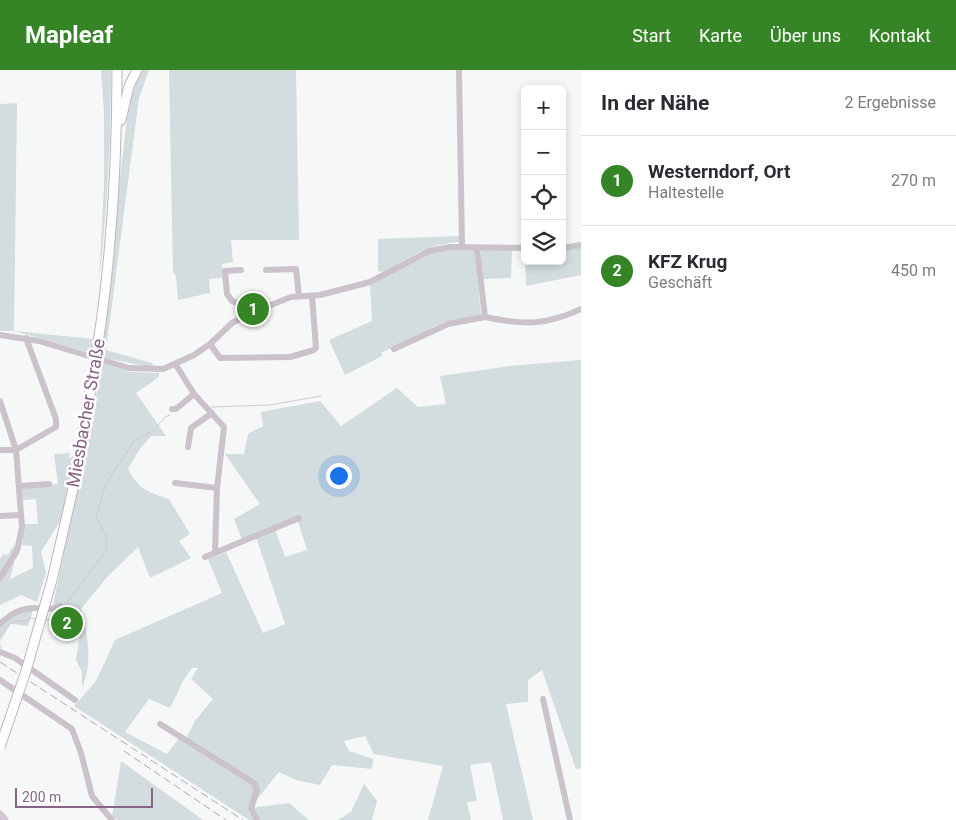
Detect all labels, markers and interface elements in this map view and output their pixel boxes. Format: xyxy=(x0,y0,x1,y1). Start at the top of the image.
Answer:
text: Mapleaf xyxy=(25,21,113,49)
text: Start xyxy=(632,25,671,46)
text: Karte xyxy=(699,25,742,46)
text: Über uns xyxy=(770,25,841,46)
text: Kontakt xyxy=(869,25,931,46)
map controls xyxy=(521,85,566,265)
button: + xyxy=(521,85,566,130)
text: In der Nähe xyxy=(601,91,709,115)
text: 2 Ergebnisse xyxy=(844,93,936,112)
button: − xyxy=(521,130,566,175)
text: Westerndorf, Ort xyxy=(648,160,790,183)
text: 1 xyxy=(612,171,622,190)
text: 270 m xyxy=(891,171,936,190)
button: locate xyxy=(521,175,566,220)
text: Haltestelle xyxy=(648,183,724,202)
button: layers xyxy=(521,220,566,265)
text: KFZ Krug xyxy=(648,250,727,273)
text: 2 xyxy=(612,261,622,280)
text: 450 m xyxy=(891,261,936,280)
text: Geschäft xyxy=(648,273,712,292)
pin: 1 xyxy=(237,290,269,328)
street label: Miesbacher Straße xyxy=(62,337,109,489)
your location xyxy=(326,463,352,489)
pin: 2 xyxy=(51,604,83,642)
scale bar xyxy=(15,785,152,808)
text: 200 m xyxy=(22,789,61,805)

